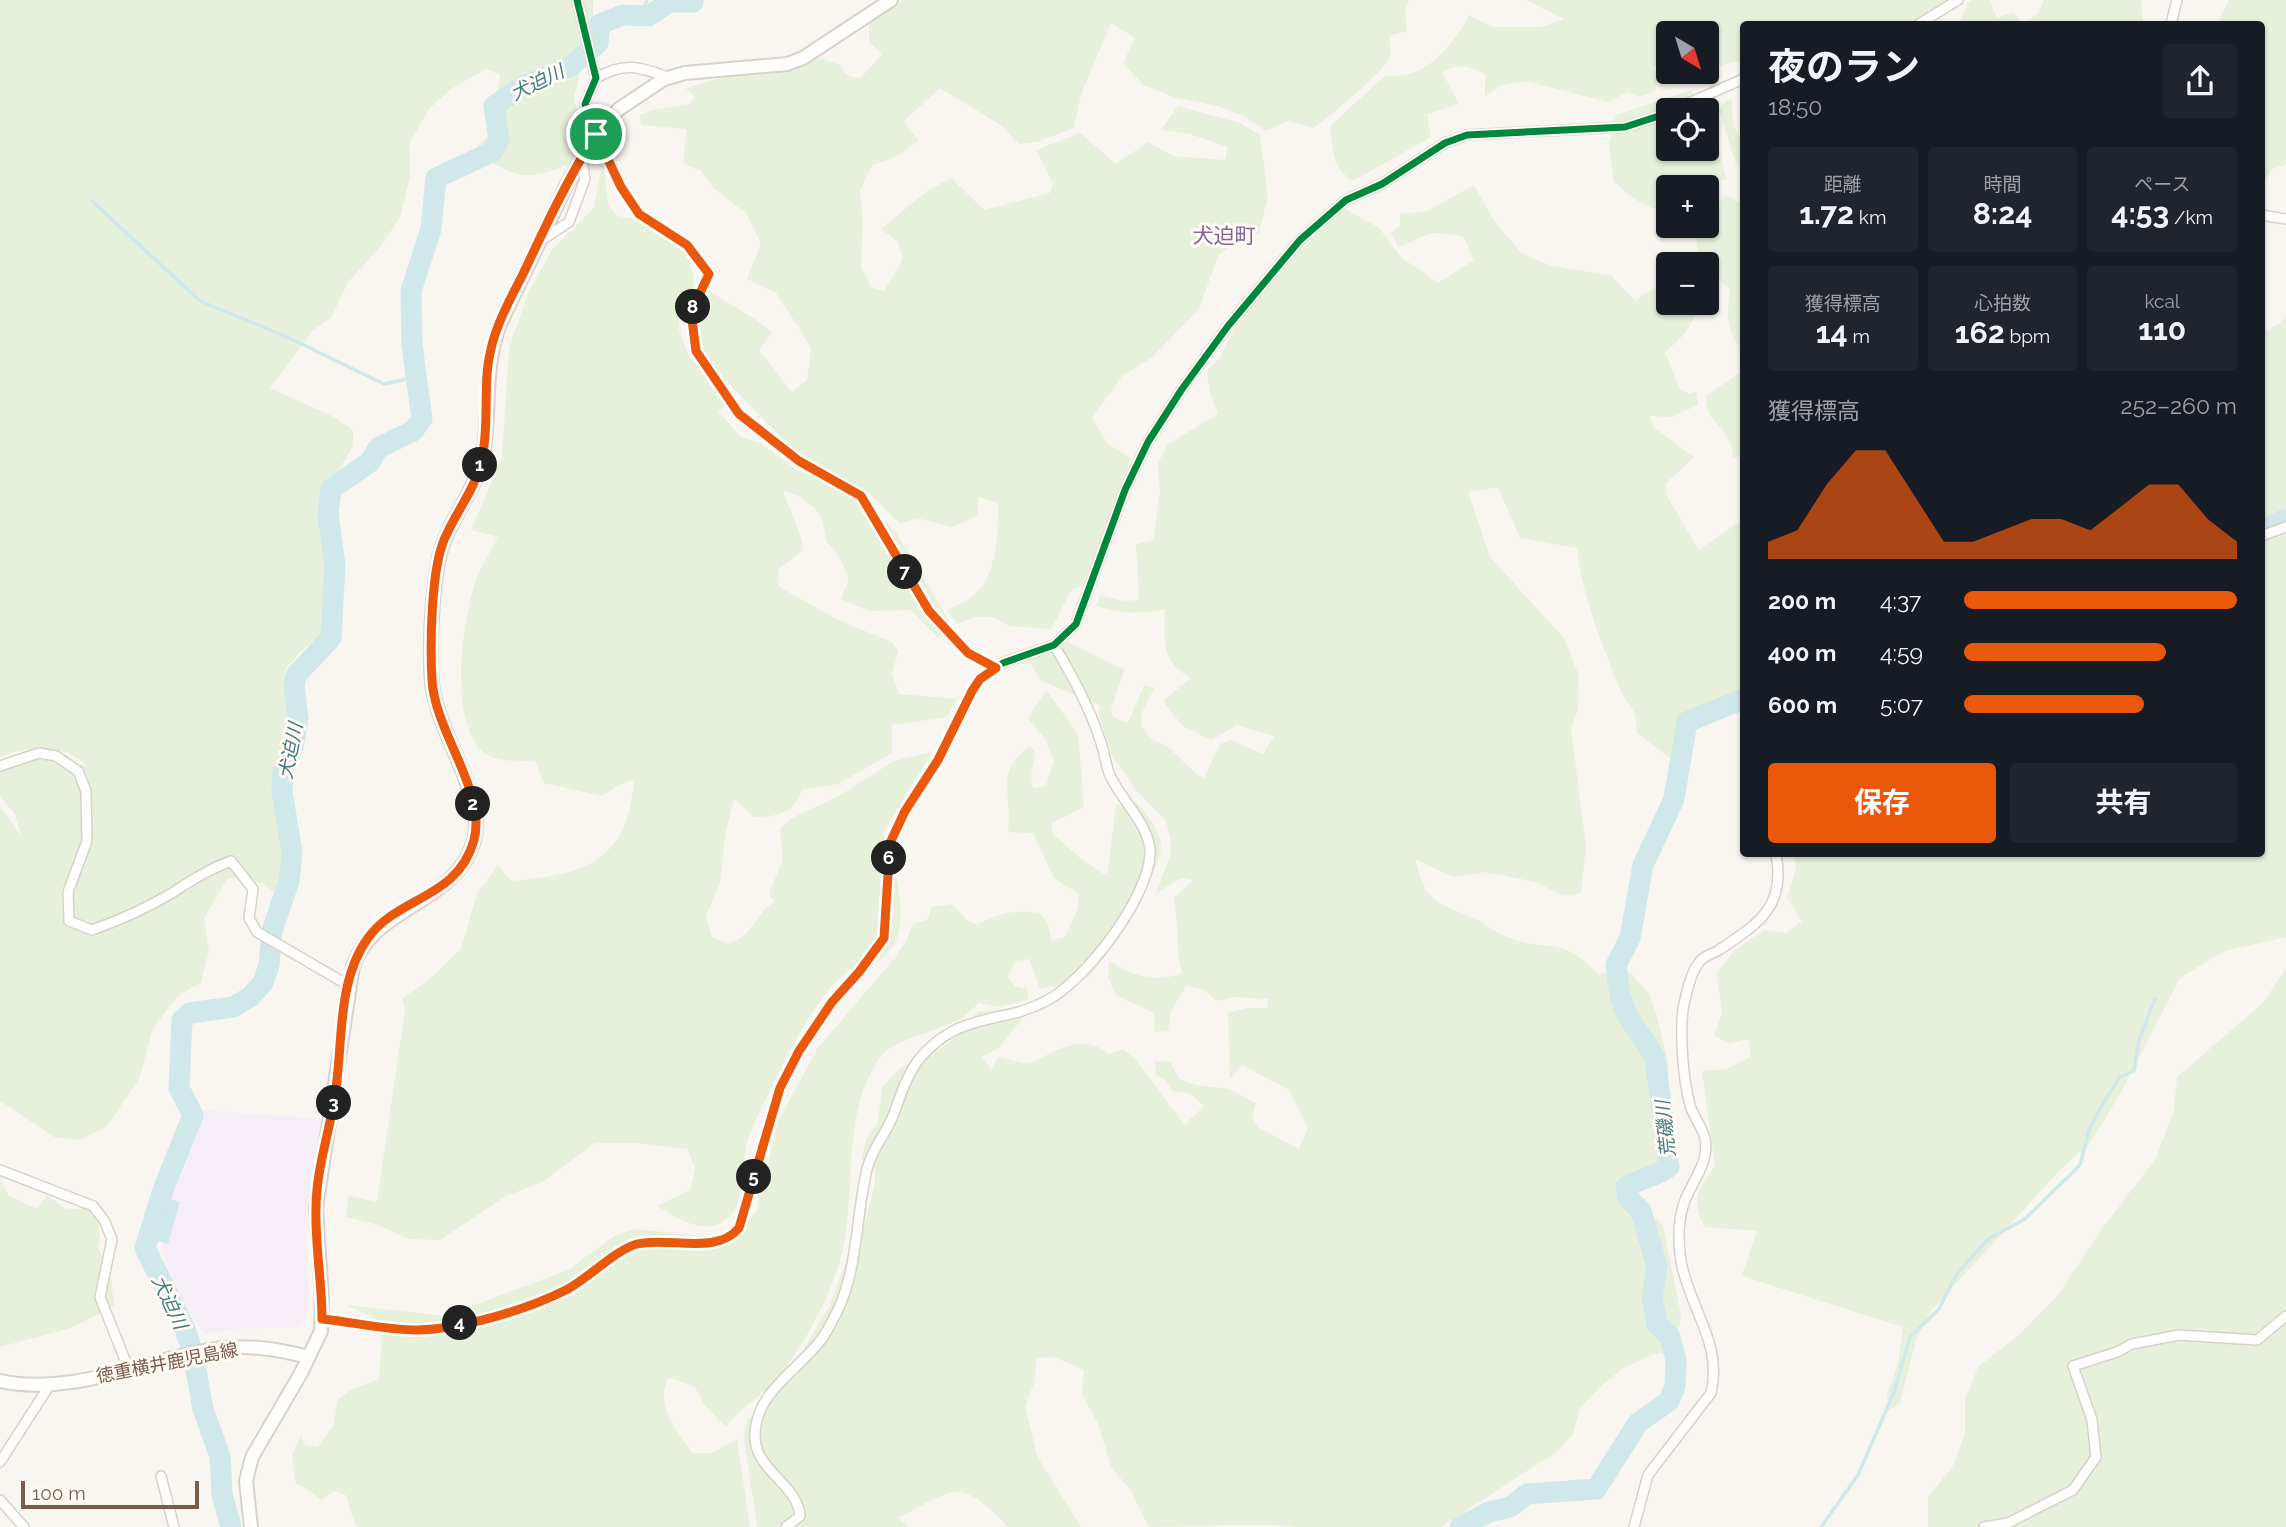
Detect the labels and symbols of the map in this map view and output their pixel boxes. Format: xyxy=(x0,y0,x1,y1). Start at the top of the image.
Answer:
north arrow xyxy=(1656,21,1718,84)
water label: 犬迫川 xyxy=(507,59,569,104)
pin xyxy=(566,104,626,164)
district label: 犬迫町 xyxy=(1193,223,1256,248)
pin: 8 xyxy=(676,290,710,324)
pin: 1 xyxy=(462,448,498,482)
pin: 7 xyxy=(888,554,922,590)
water label: 犬迫川 xyxy=(274,719,307,781)
pin: 2 xyxy=(456,786,490,822)
pin: 6 xyxy=(872,840,906,876)
pin: 3 xyxy=(316,1086,352,1120)
water label: 荒磯川 xyxy=(1651,1098,1679,1159)
pin: 5 xyxy=(736,1160,772,1194)
water label: 犬迫川 xyxy=(148,1272,193,1334)
pin: 4 xyxy=(442,1306,477,1340)
street label: 徳重横井鹿児島線 xyxy=(94,1338,240,1387)
scale bar xyxy=(21,1478,200,1510)

